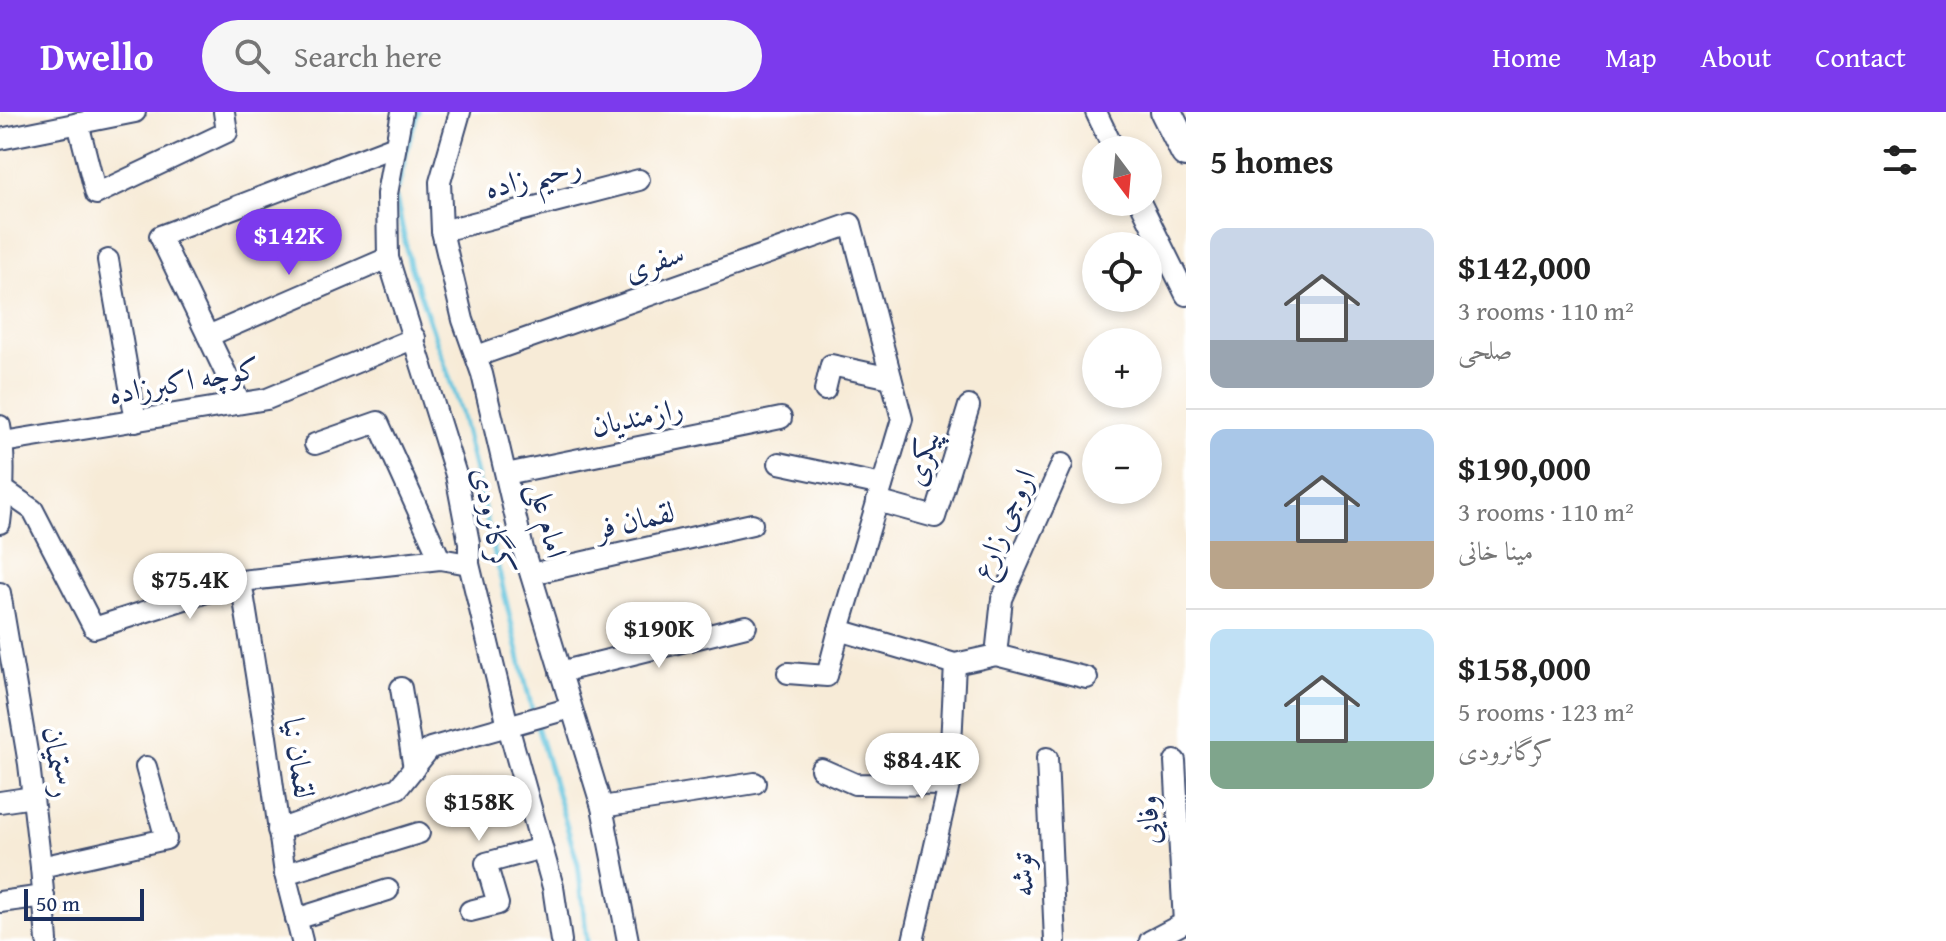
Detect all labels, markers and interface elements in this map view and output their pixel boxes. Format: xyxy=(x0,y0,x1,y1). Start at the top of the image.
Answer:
search box xyxy=(202,20,762,92)
text: Dwello xyxy=(40,28,154,84)
icon: search xyxy=(230,34,274,78)
text: Search here xyxy=(294,34,442,78)
text: Home xyxy=(1492,36,1561,77)
text: Map xyxy=(1605,36,1657,77)
text: About xyxy=(1701,36,1771,77)
text: Contact xyxy=(1815,36,1906,77)
north arrow xyxy=(1082,136,1162,216)
map controls xyxy=(1082,136,1162,504)
text: 5 homes xyxy=(1210,136,1334,185)
icon: filters xyxy=(1878,138,1922,182)
street label: رحیم زاده xyxy=(480,143,588,217)
pin: $142K xyxy=(233,209,345,277)
text: $142K xyxy=(254,215,324,254)
street label: سفری xyxy=(617,230,690,292)
button: locate xyxy=(1082,232,1162,312)
text: $142,000 xyxy=(1458,242,1591,291)
icon: home xyxy=(1274,260,1370,356)
text: 3 rooms · 110 m² xyxy=(1458,291,1634,330)
button: + xyxy=(1082,328,1162,408)
text: صلحی xyxy=(1458,330,1512,369)
street label: کوچه اکبرزاده xyxy=(105,345,263,415)
street label: رازمندیان xyxy=(587,385,687,447)
street label: پیکری xyxy=(892,424,951,491)
button: − xyxy=(1082,424,1162,504)
text: $190,000 xyxy=(1458,443,1591,492)
street label: اروجی زارع xyxy=(958,461,1050,587)
icon: home xyxy=(1274,461,1370,557)
street label: کرگانرودی xyxy=(462,463,526,578)
street label: امام علی xyxy=(513,477,580,564)
street label: لقمان فر xyxy=(588,489,679,550)
text: 3 rooms · 110 m² xyxy=(1458,492,1634,531)
text: مینا خانی xyxy=(1458,531,1533,570)
pin: $75.4K xyxy=(125,553,255,621)
text: $75.4K xyxy=(151,559,229,598)
pin: $190K xyxy=(603,602,715,670)
text: $190K xyxy=(624,608,694,647)
text: $158,000 xyxy=(1458,643,1591,692)
icon: home xyxy=(1274,661,1370,757)
text: 5 rooms · 123 m² xyxy=(1458,692,1634,731)
street label: لقمان نیا xyxy=(273,715,327,801)
street label: رستمیان xyxy=(32,723,86,801)
text: کرگانرودی xyxy=(1458,731,1552,770)
pin: $84.4K xyxy=(857,733,987,801)
text: $84.4K xyxy=(883,739,961,778)
pin: $158K xyxy=(423,775,535,843)
text: $158K xyxy=(444,781,514,820)
street label: وفایی xyxy=(1124,794,1170,846)
street label: توشه xyxy=(998,851,1044,898)
scale bar xyxy=(24,885,144,921)
text: 50 m xyxy=(36,887,80,919)

